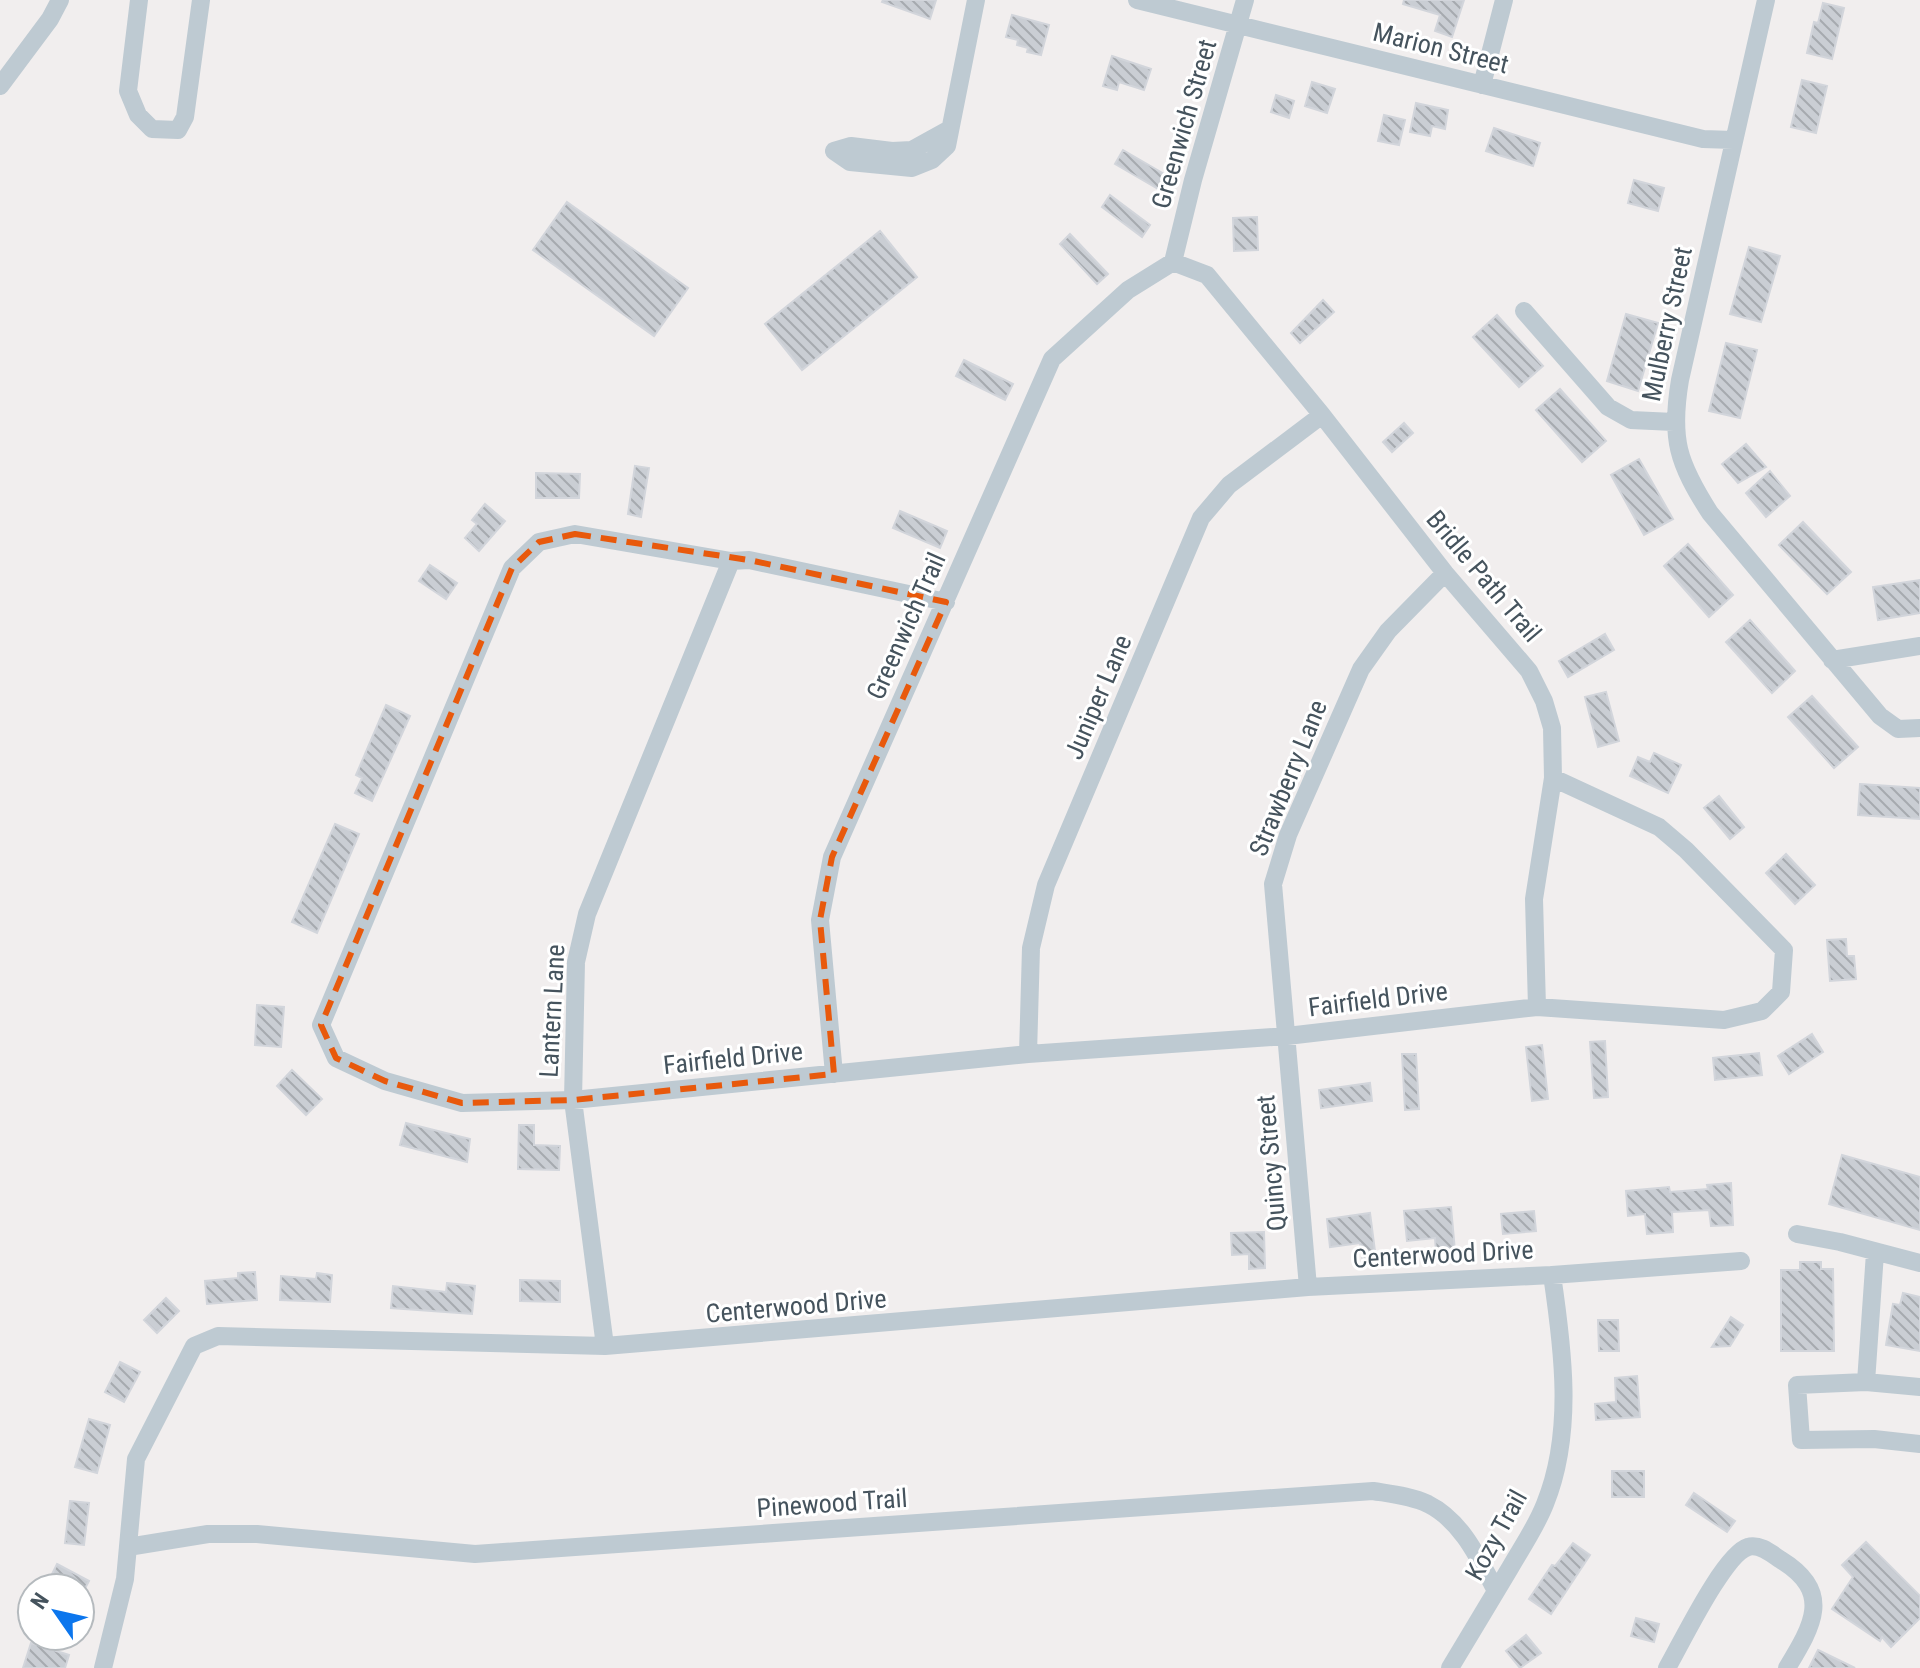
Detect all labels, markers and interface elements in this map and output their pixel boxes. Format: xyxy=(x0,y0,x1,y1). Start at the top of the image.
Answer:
street label: Marion Street xyxy=(1370,17,1512,79)
street label: Greenwich Street xyxy=(1146,36,1222,212)
street label: Mulberry Street xyxy=(1636,244,1698,404)
street label: Bridle Path Trail xyxy=(1420,504,1548,648)
street label: Greenwich Trail xyxy=(860,548,952,704)
street label: Juniper Lane xyxy=(1058,630,1138,764)
street label: Strawberry Lane xyxy=(1243,696,1333,860)
street label: Lantern Lane xyxy=(534,944,570,1078)
street label: Fairfield Drive xyxy=(1307,976,1449,1022)
street label: Fairfield Drive xyxy=(662,1036,804,1080)
street label: Quincy Street xyxy=(1250,1094,1292,1232)
street label: Centerwood Drive xyxy=(1352,1234,1534,1274)
street label: Centerwood Drive xyxy=(704,1283,888,1329)
street label: Pinewood Trail xyxy=(756,1483,908,1523)
street label: Kozy Trail xyxy=(1459,1485,1533,1585)
north arrow xyxy=(16,1572,96,1652)
text: N xyxy=(26,1589,54,1614)

